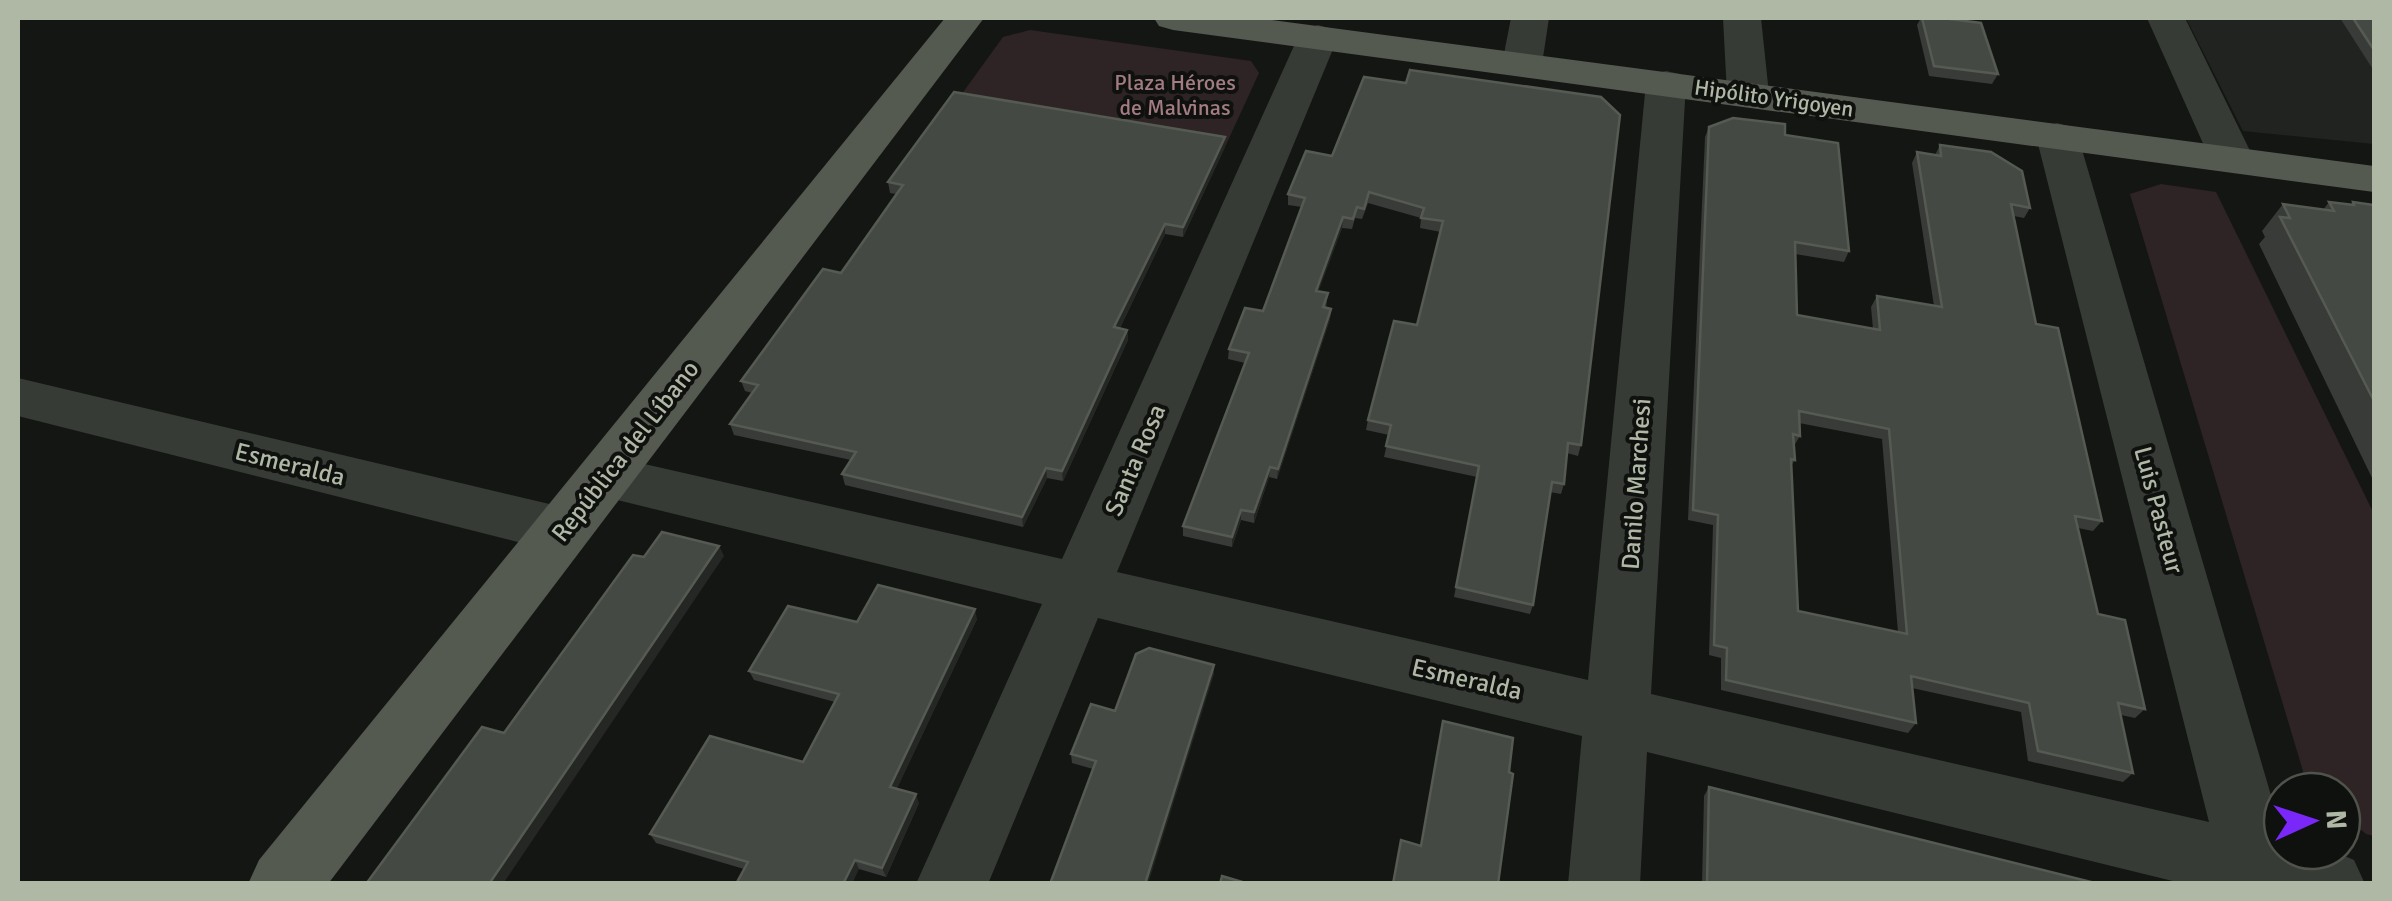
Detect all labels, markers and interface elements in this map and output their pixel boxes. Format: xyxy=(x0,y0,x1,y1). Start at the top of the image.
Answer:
park label: Plaza Héroes de Malvinas xyxy=(1114,69,1236,121)
street label: Hipólito Yrigoyen xyxy=(1693,73,1855,123)
street label: República del Líbano xyxy=(545,354,705,548)
street label: Danilo Marchesi xyxy=(1615,397,1657,571)
street label: Santa Rosa xyxy=(1098,399,1172,521)
street label: Esmeralda xyxy=(232,435,348,493)
street label: Luis Pasteur xyxy=(2127,443,2191,578)
street label: Esmeralda xyxy=(1409,651,1525,707)
north arrow xyxy=(2262,771,2362,871)
text: N xyxy=(2318,809,2353,830)

